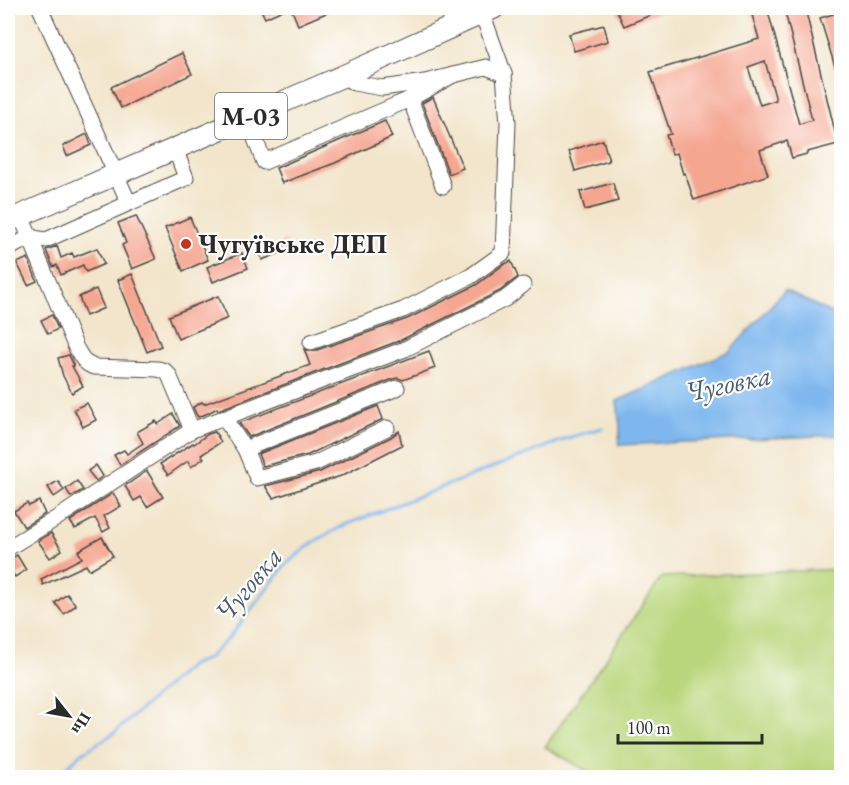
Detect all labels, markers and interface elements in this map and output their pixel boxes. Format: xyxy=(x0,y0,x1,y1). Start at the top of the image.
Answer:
road number: М-03 xyxy=(215,93,287,139)
place label: Чугуївське ДЕП xyxy=(198,226,387,261)
marker: Чугуївське ДЕП xyxy=(179,237,193,251)
water label: Чуговка xyxy=(682,356,774,410)
water label: Чуговка xyxy=(206,539,290,629)
north arrow xyxy=(39,686,99,746)
scale bar xyxy=(618,707,762,745)
text: Пн xyxy=(67,709,96,738)
text: 100 m xyxy=(627,716,671,739)

